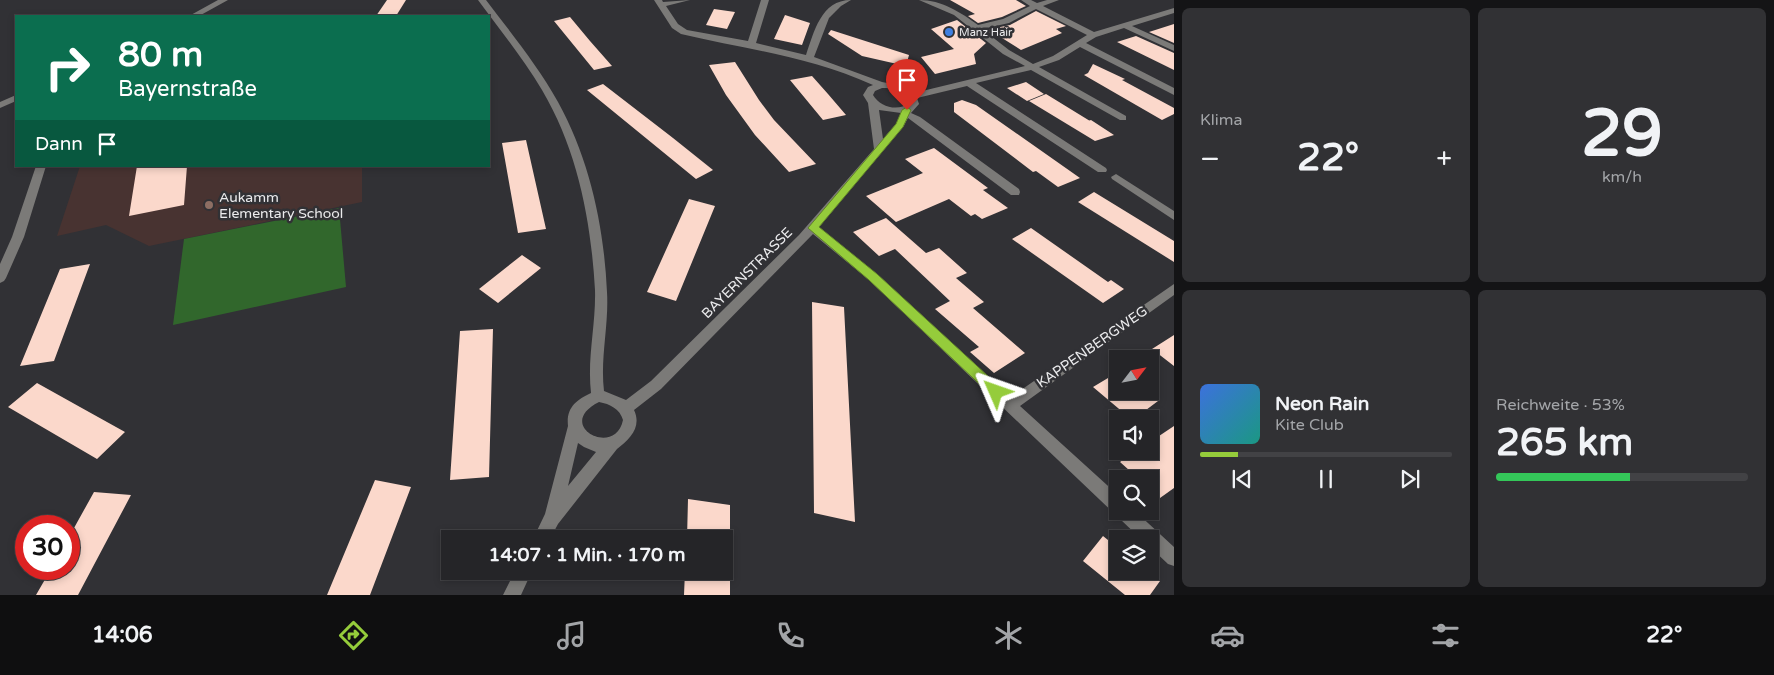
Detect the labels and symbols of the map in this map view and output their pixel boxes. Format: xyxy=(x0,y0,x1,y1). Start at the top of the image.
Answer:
marker: Manz Hair xyxy=(943,26,955,38)
place label: Manz Hair xyxy=(959,26,1013,39)
pin xyxy=(886,59,928,110)
place label: Aukamm Elementary School xyxy=(219,189,343,222)
marker: Aukamm Elementary School xyxy=(203,199,215,211)
street label: BAYERNSTRASSE xyxy=(698,224,796,322)
street label: KAPPENBERGWEG xyxy=(1033,302,1151,392)
north arrow xyxy=(1109,350,1159,400)
position arrow xyxy=(969,365,1021,417)
speed limit sign: 30 xyxy=(15,515,80,580)

